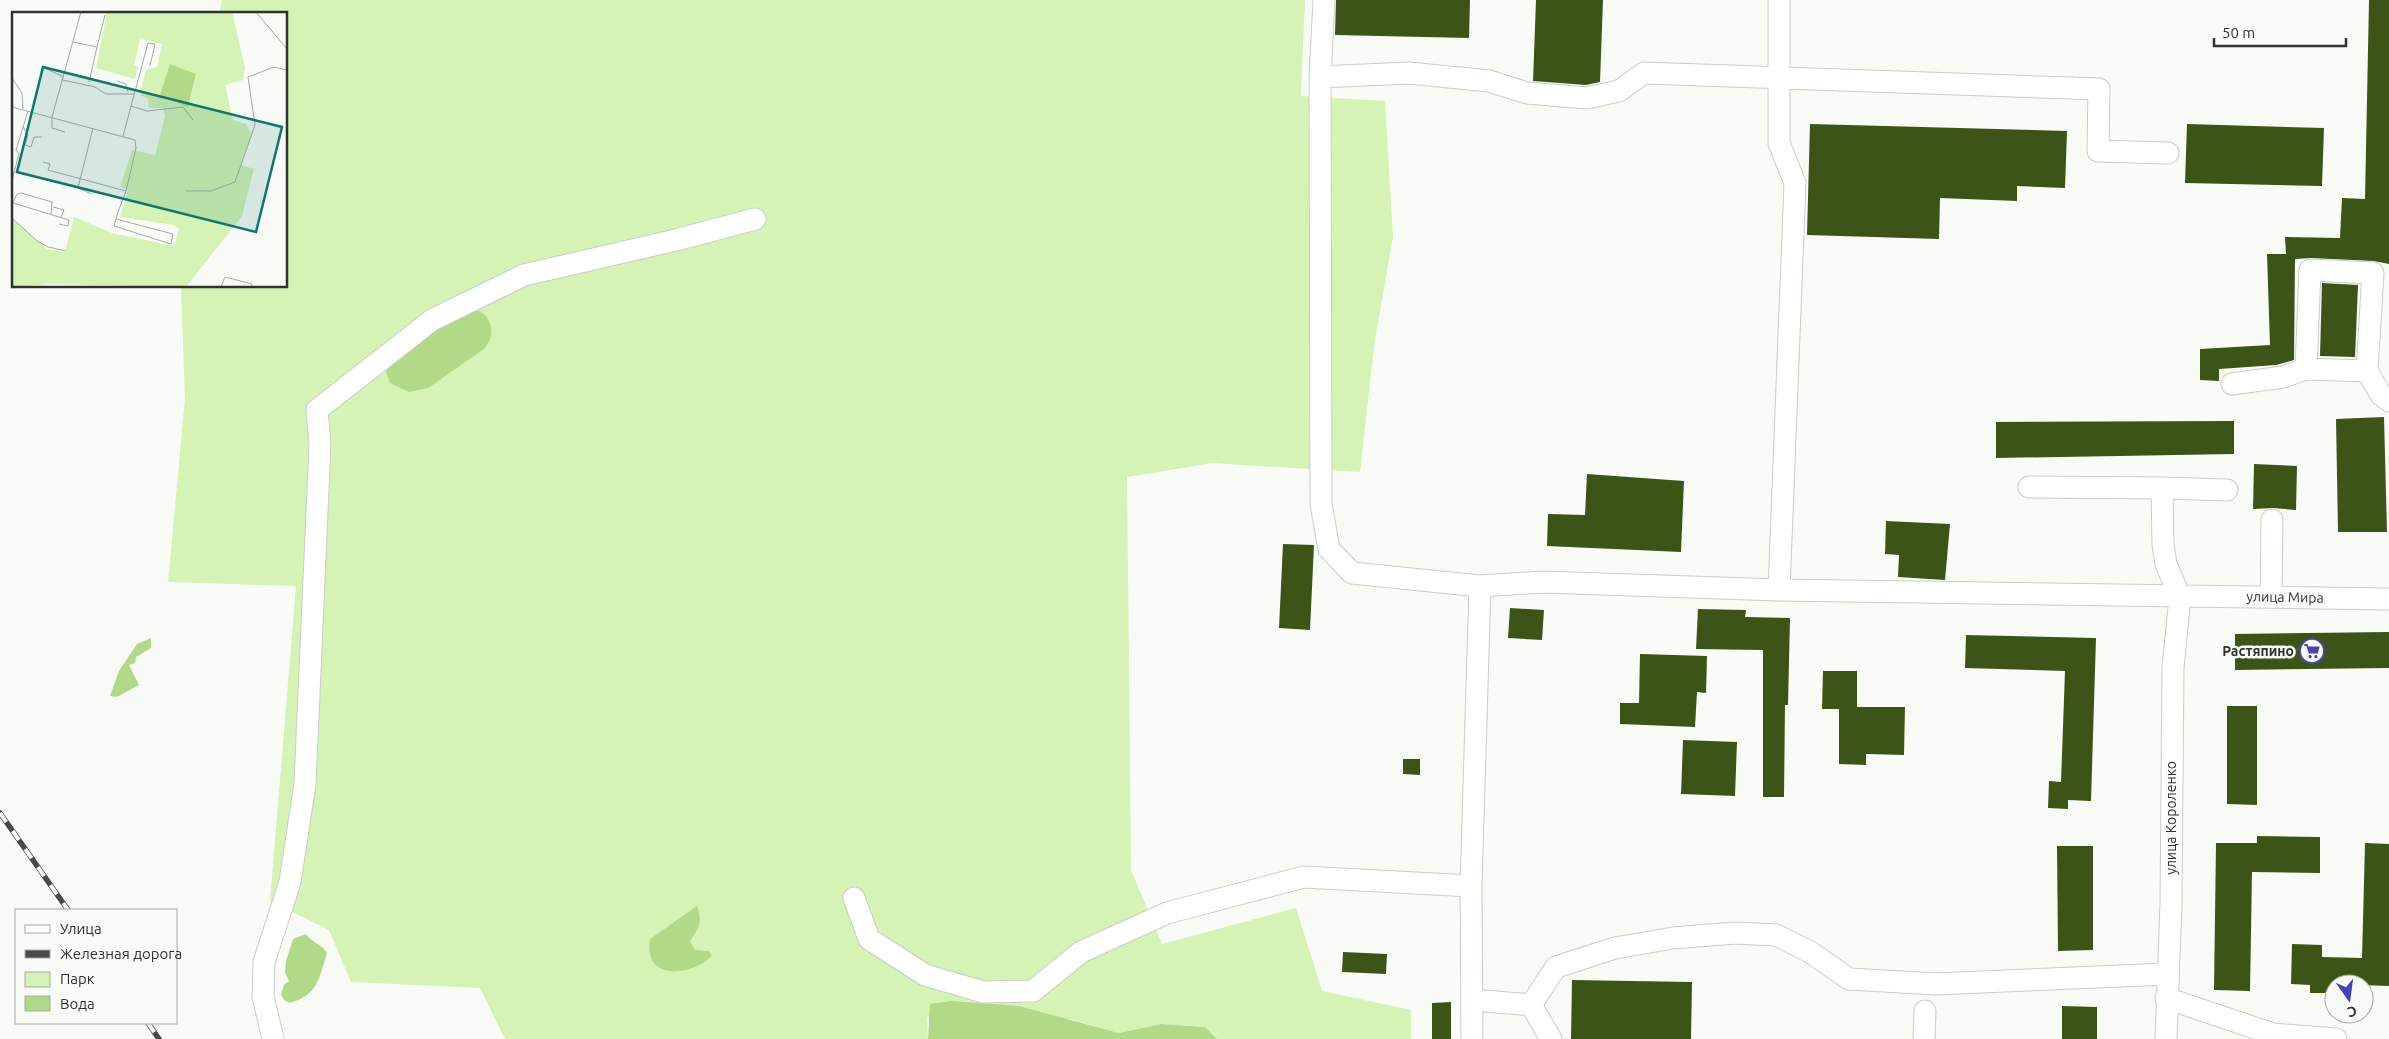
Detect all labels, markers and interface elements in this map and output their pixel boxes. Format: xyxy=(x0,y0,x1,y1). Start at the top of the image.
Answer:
inset map xyxy=(12,12,288,288)
scale bar xyxy=(2214,15,2346,47)
text: 50 m xyxy=(2222,24,2255,41)
street label: улица Мира xyxy=(2246,588,2324,606)
supermarket icon: Растяпино xyxy=(2299,638,2325,664)
place label: Растяпино xyxy=(2222,643,2294,659)
street label: улица Короленко xyxy=(2163,761,2179,875)
legend xyxy=(15,909,178,1024)
text: Улица xyxy=(60,920,102,937)
text: Железная дорога xyxy=(60,945,182,962)
text: Парк xyxy=(60,970,95,987)
north arrow xyxy=(2324,974,2374,1024)
text: Вода xyxy=(60,995,95,1012)
text: С xyxy=(2346,1003,2358,1020)

